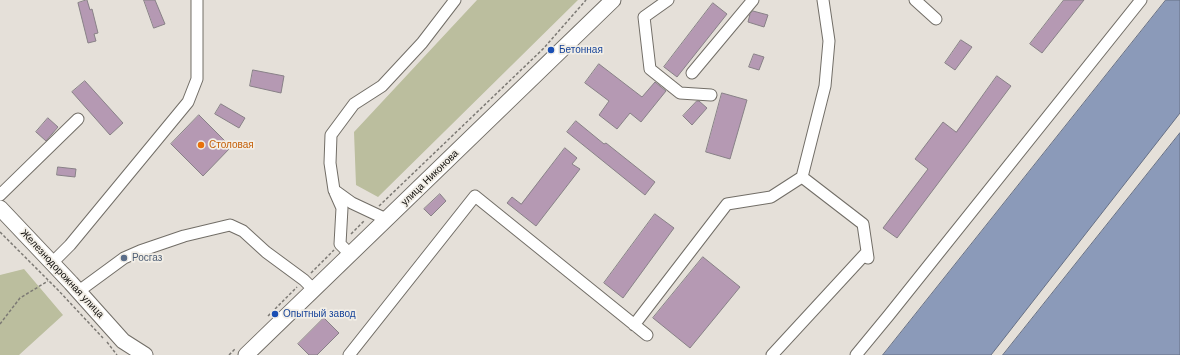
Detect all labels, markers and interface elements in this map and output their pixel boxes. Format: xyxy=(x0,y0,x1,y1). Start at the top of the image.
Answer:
place label: Бетонная xyxy=(559,44,603,56)
marker: Бетонная xyxy=(546,45,556,55)
place label: Столовая xyxy=(209,139,254,151)
marker: Столовая xyxy=(196,140,206,150)
street label: улица Никонова xyxy=(399,148,461,208)
street label: Железнодорожная улица xyxy=(18,227,106,321)
place label: Росгаз xyxy=(132,252,162,264)
marker: Росгаз xyxy=(119,253,129,263)
place label: Опытный завод xyxy=(283,308,356,320)
marker: Опытный завод xyxy=(270,309,280,319)

